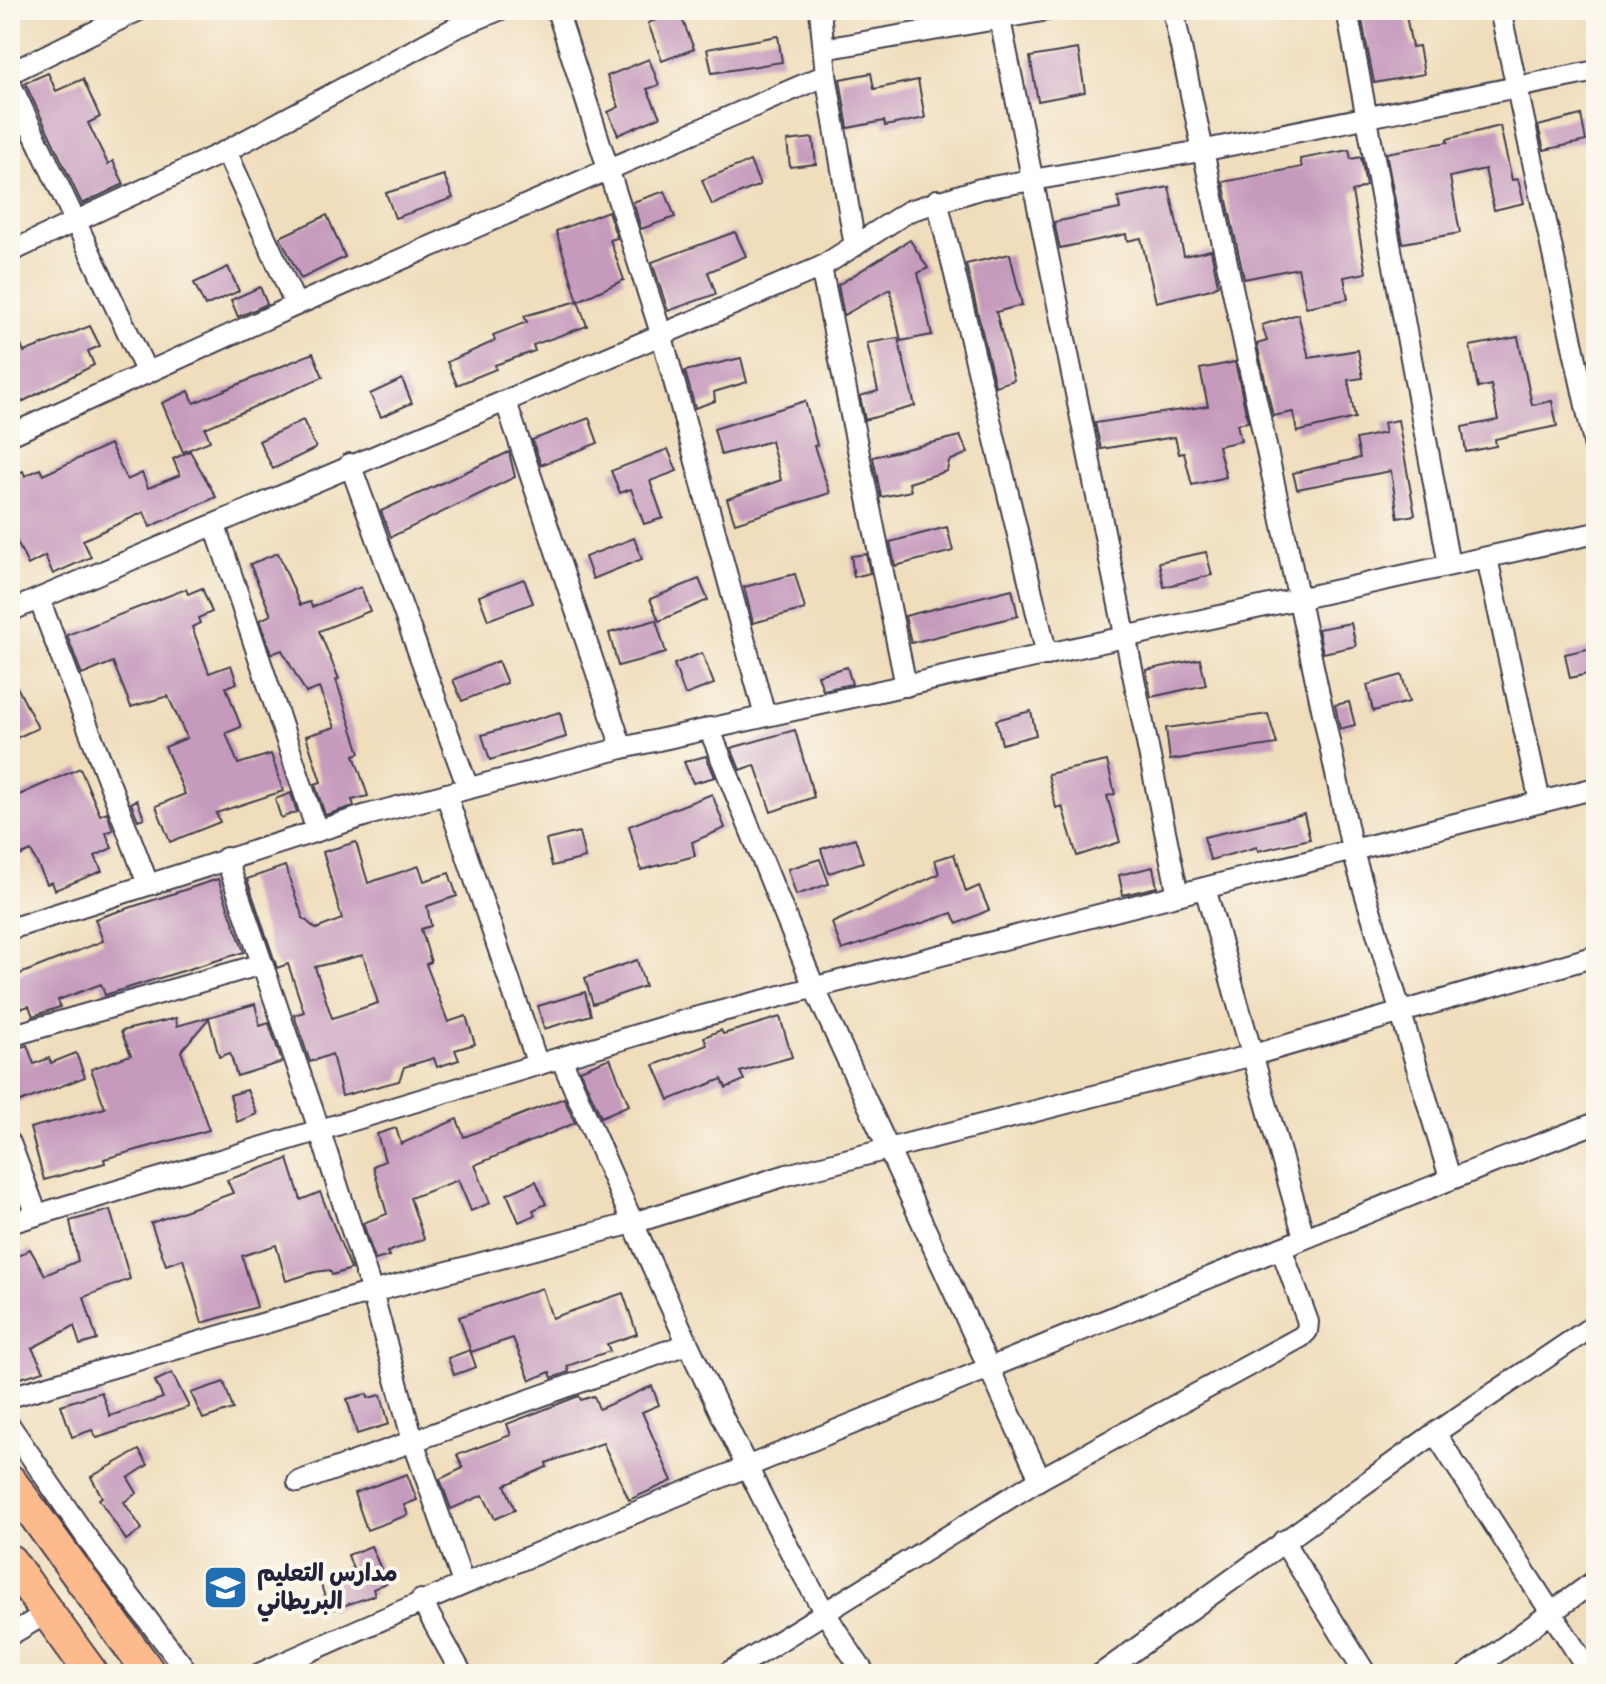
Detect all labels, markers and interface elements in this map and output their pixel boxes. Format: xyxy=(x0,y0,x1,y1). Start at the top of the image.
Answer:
place label: مدارس التعليم البريطاني xyxy=(257,1559,398,1622)
school or university icon: مدارس التعليم البريطاني xyxy=(202,1563,250,1611)

